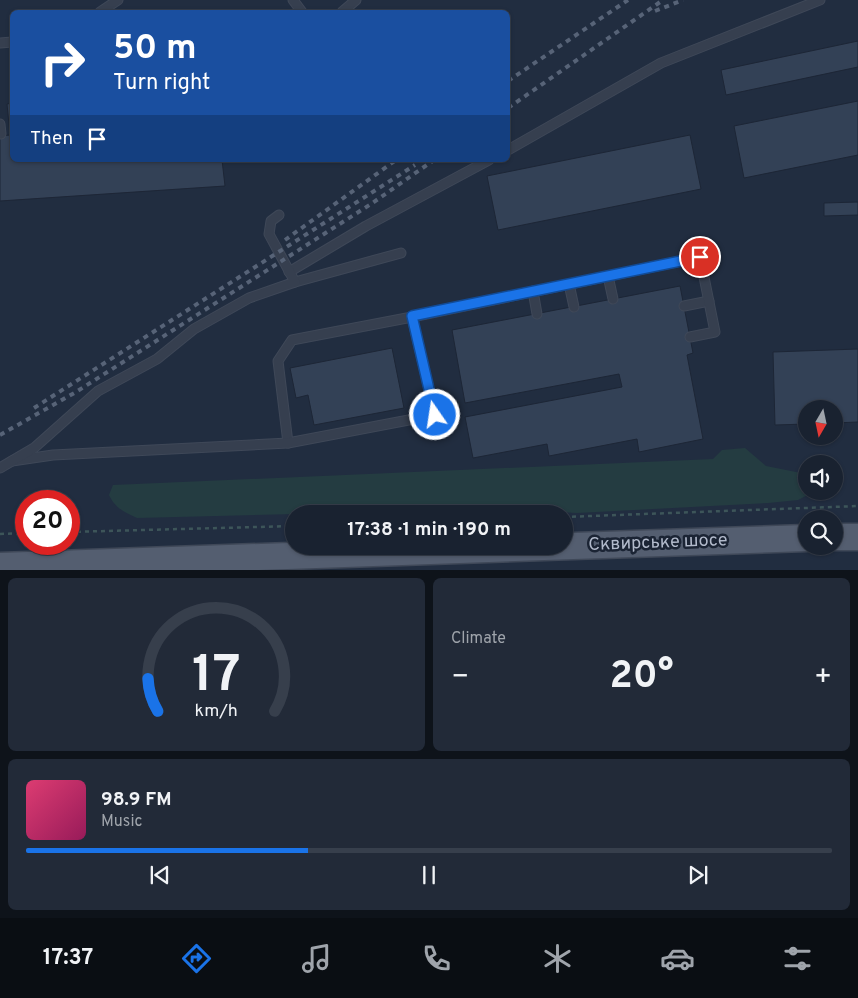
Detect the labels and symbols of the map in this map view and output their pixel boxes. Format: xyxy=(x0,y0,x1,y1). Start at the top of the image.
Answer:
pin xyxy=(679,236,721,278)
position arrow xyxy=(408,388,460,440)
north arrow xyxy=(798,400,842,445)
speed limit sign: 20 xyxy=(15,490,80,555)
street label: Сквирське шосе xyxy=(588,529,728,557)

